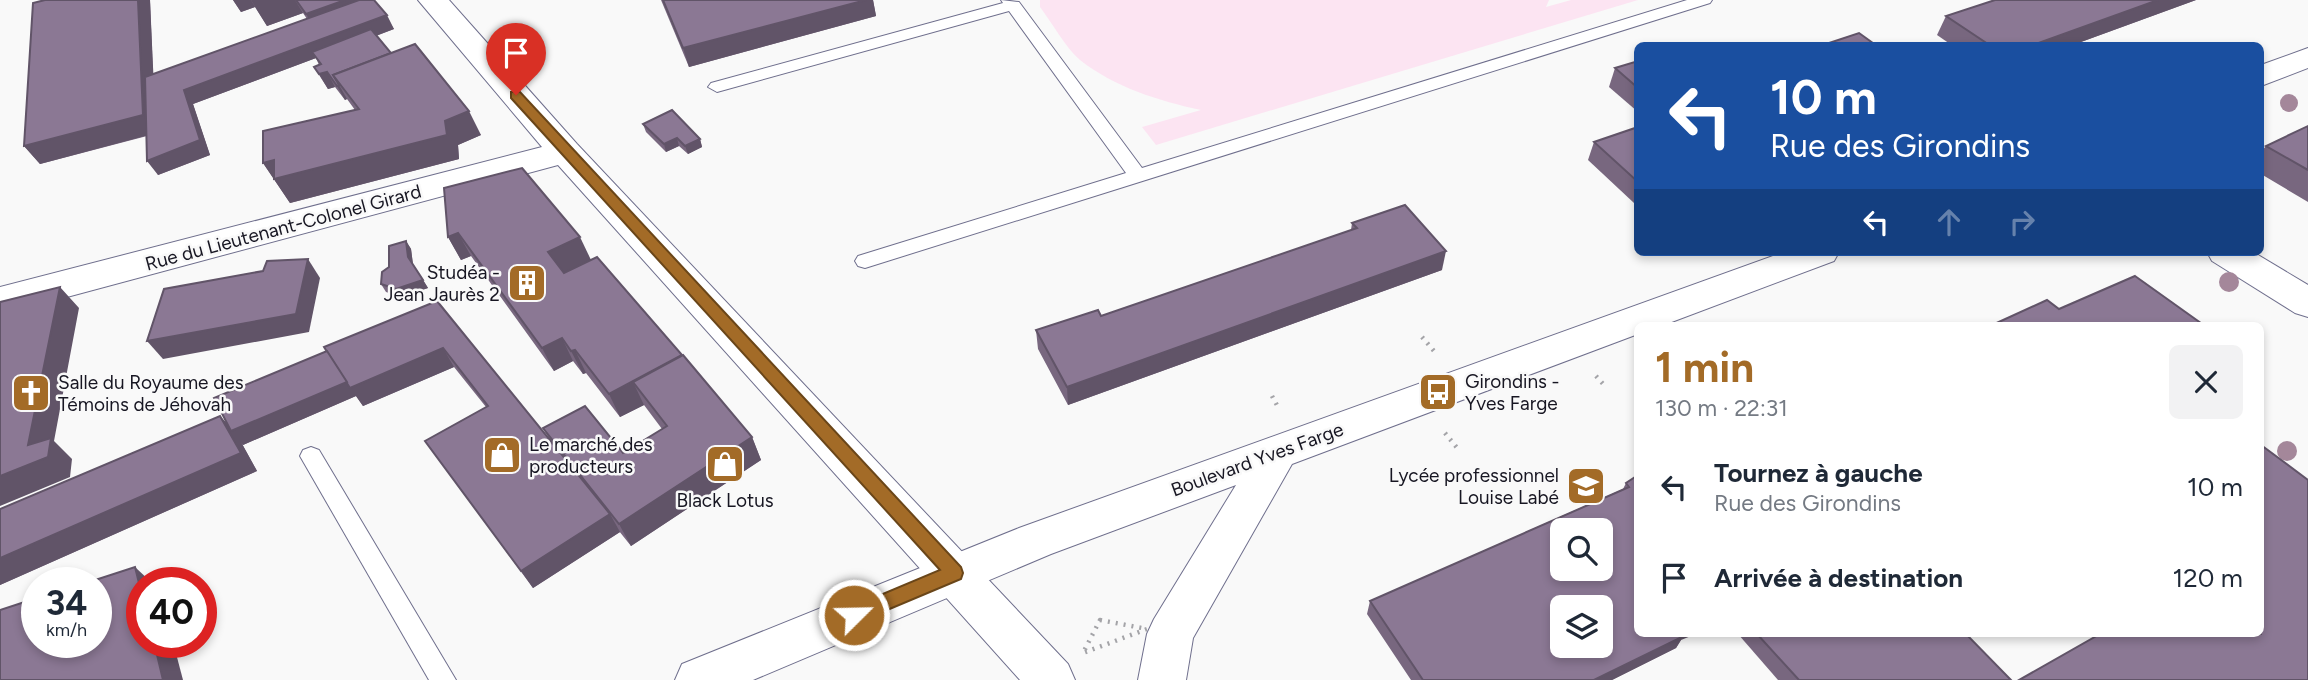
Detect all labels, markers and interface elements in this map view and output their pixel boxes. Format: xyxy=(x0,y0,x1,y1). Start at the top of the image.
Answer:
pin xyxy=(486,23,546,95)
icon: arrive xyxy=(497,34,535,72)
text: 10 m xyxy=(1770,67,1877,126)
icon: left xyxy=(1655,70,1746,161)
text: Rue des Girondins xyxy=(1770,127,2030,165)
street label: Rue du Lieutenant-Colonel Girard xyxy=(142,179,424,275)
icon: left xyxy=(1857,203,1895,241)
icon: ahead xyxy=(1930,203,1968,241)
icon: right xyxy=(2003,203,2041,241)
place label: Studéa - Jean Jaurès 2 xyxy=(384,261,500,306)
building icon: Studéa - Jean Jaurès 2 xyxy=(506,262,548,304)
text: 1 min xyxy=(1655,342,1754,393)
button: close xyxy=(2169,345,2243,419)
place label: Girondins - Yves Farge xyxy=(1465,370,1560,415)
place label: Salle du Royaume des Témoins de Jéhovah xyxy=(58,371,244,416)
bus stop icon: Girondins - Yves Farge xyxy=(1417,371,1459,413)
church icon: Salle du Royaume des Témoins de Jéhovah xyxy=(10,372,52,414)
text: 130 m · 22:31 xyxy=(1655,394,1788,422)
street label: Boulevard Yves Farge xyxy=(1168,418,1347,501)
place label: Le marché des producteurs xyxy=(529,433,653,478)
shop icon: Le marché des producteurs xyxy=(481,434,523,476)
shop icon: Black Lotus xyxy=(704,443,746,485)
text: Tournez à gauche xyxy=(1714,457,1923,489)
place label: Lycée professionnel Louise Labé xyxy=(1389,464,1559,509)
school or university icon: Lycée professionnel Louise Labé xyxy=(1565,465,1607,507)
icon: left xyxy=(1655,468,1693,506)
text: 10 m xyxy=(2187,471,2243,503)
place label: Black Lotus xyxy=(676,489,774,512)
text: Rue des Girondins xyxy=(1714,489,1901,517)
map controls xyxy=(1550,518,1613,658)
button: search xyxy=(1550,518,1613,581)
icon: arrive xyxy=(1655,559,1693,597)
text: Arrivée à destination xyxy=(1714,562,1963,594)
text: 120 m xyxy=(2173,562,2243,594)
speed limit sign: 40 xyxy=(126,567,217,658)
position arrow xyxy=(817,578,891,652)
text: 34 xyxy=(46,582,87,624)
button: layers xyxy=(1550,595,1613,658)
text: km/h xyxy=(46,619,87,641)

